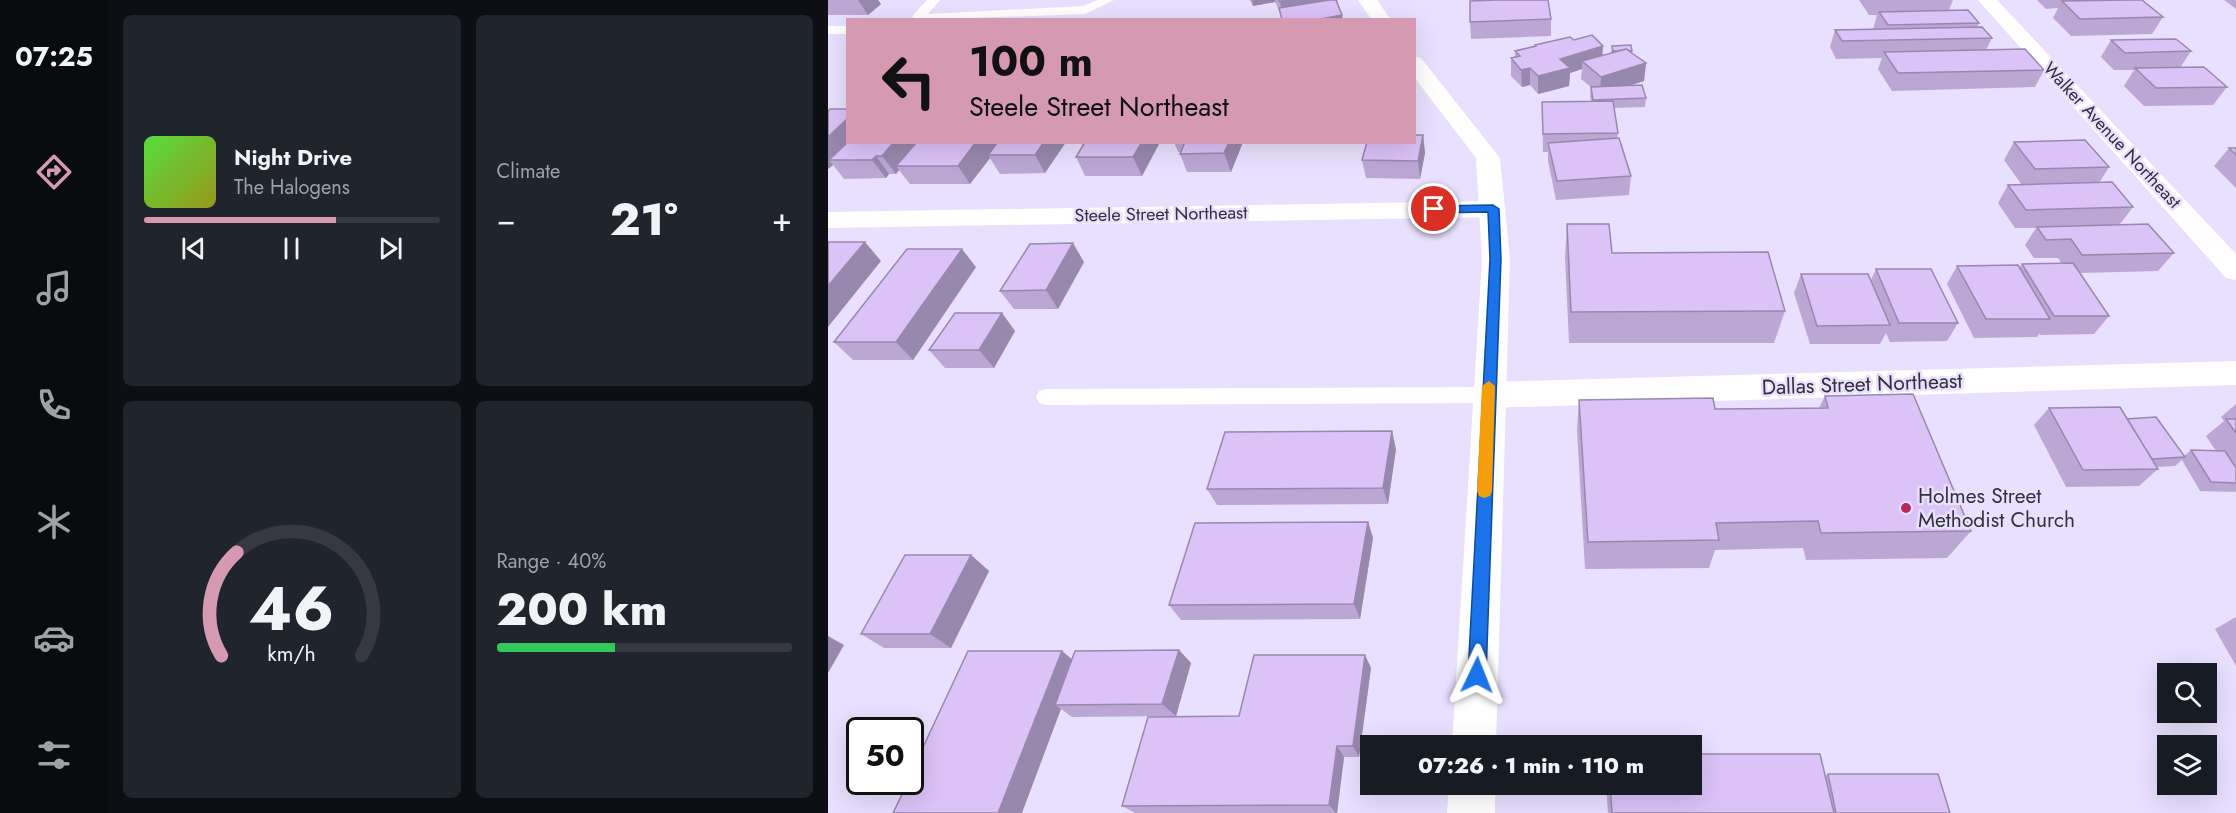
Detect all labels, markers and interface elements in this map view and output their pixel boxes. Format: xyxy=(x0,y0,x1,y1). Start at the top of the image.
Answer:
text: 100 m xyxy=(969,31,1093,92)
text: 07:25 xyxy=(15,37,93,76)
icon: left xyxy=(870,42,948,120)
street label: Walker Avenue Northeast xyxy=(2037,56,2187,215)
text: Steele Street Northeast xyxy=(969,87,1229,126)
text: Night Drive xyxy=(234,141,352,173)
icon: directions xyxy=(33,151,75,193)
text: Climate xyxy=(497,157,560,186)
text: The Halogens xyxy=(234,173,350,202)
pin xyxy=(1408,183,1459,234)
text: 21° xyxy=(610,187,678,252)
icon: arrive xyxy=(1417,192,1450,225)
text: − xyxy=(497,196,516,243)
text: + xyxy=(772,196,792,243)
street label: Steele Street Northeast xyxy=(1074,199,1248,229)
icon: previous xyxy=(177,232,210,265)
icon: pause xyxy=(275,232,308,265)
icon: next xyxy=(374,232,407,265)
icon: music xyxy=(33,267,75,309)
street label: Dallas Street Northeast xyxy=(1761,366,1963,402)
icon: phone xyxy=(33,384,75,426)
place label: Holmes Street Methodist Church xyxy=(1918,481,2075,535)
icon: climate xyxy=(33,501,75,543)
marker: Holmes Street Methodist Church xyxy=(1899,501,1913,515)
text: Range · 40% xyxy=(497,547,606,576)
text: 46 xyxy=(249,563,334,653)
text: 200 km xyxy=(497,577,667,642)
icon: car xyxy=(33,617,75,659)
text: km/h xyxy=(268,639,316,670)
position arrow xyxy=(1445,643,1509,707)
map controls xyxy=(2157,663,2217,795)
button: search xyxy=(2157,663,2217,723)
speed limit sign: 50 xyxy=(846,717,924,795)
icon: filters xyxy=(33,734,75,776)
button: layers xyxy=(2157,735,2217,795)
text: 07:26 · 1 min · 110 m xyxy=(1418,749,1644,781)

